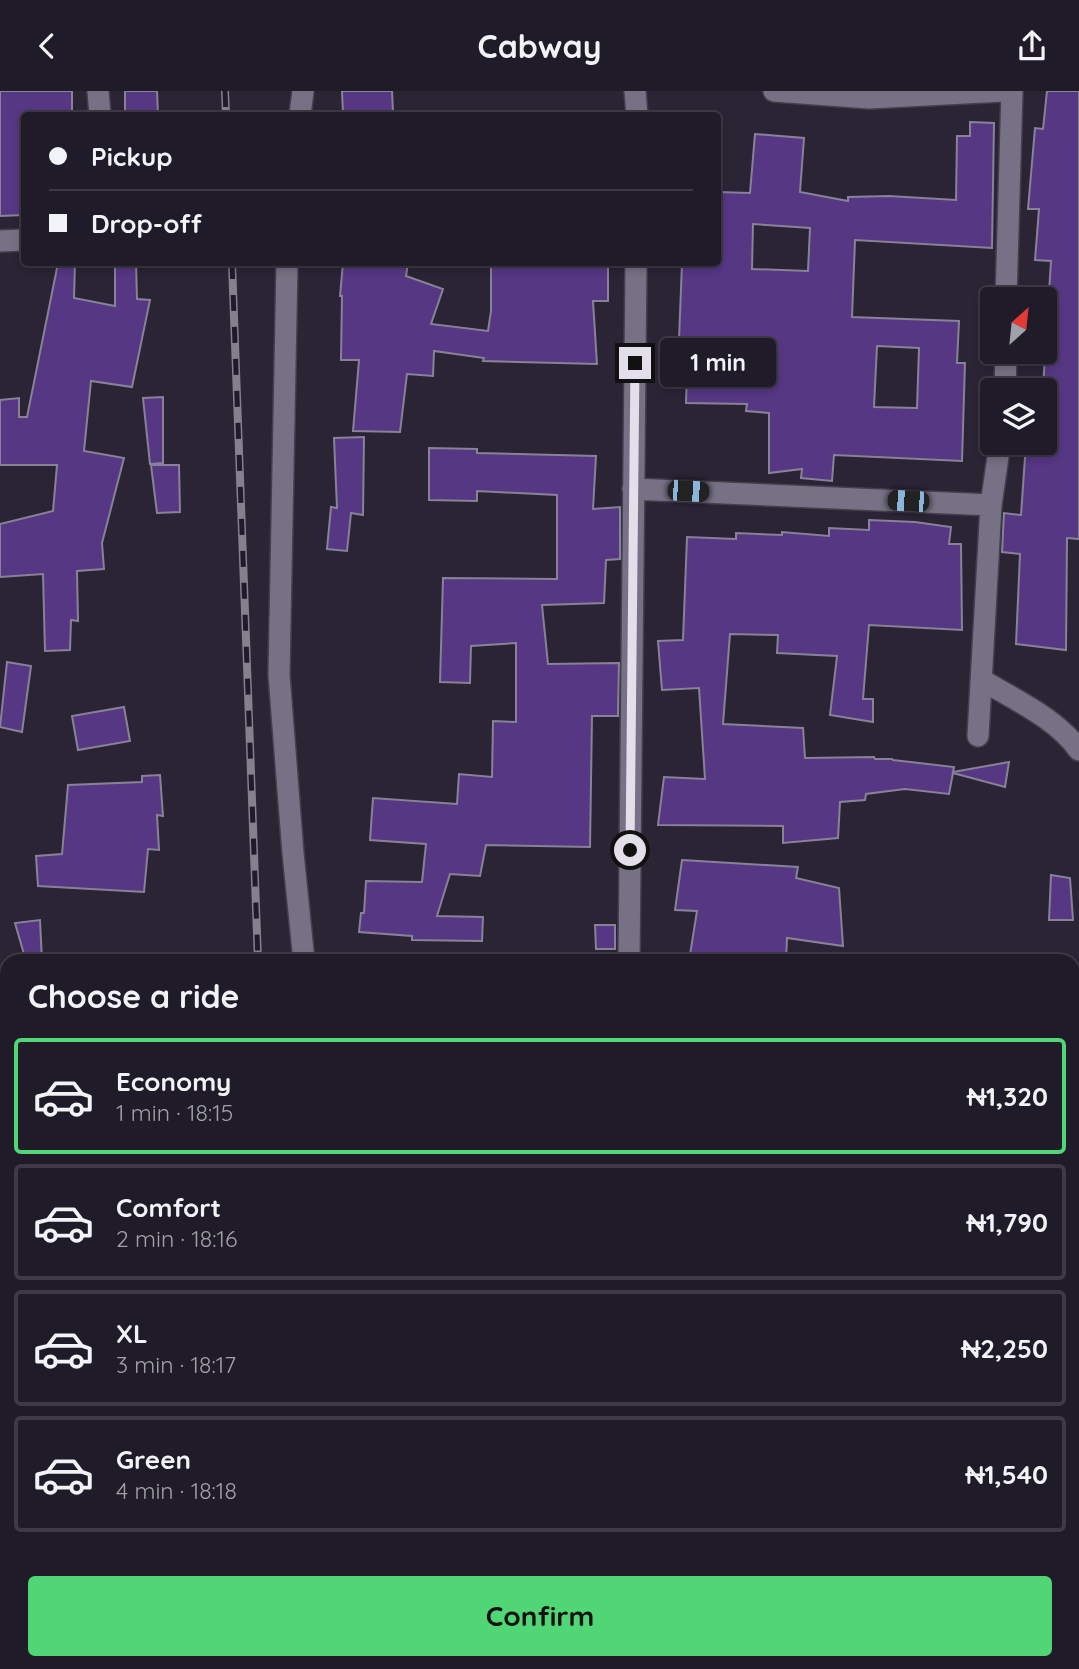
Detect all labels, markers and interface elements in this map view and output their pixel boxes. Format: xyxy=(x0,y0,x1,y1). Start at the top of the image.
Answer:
text: Cabway xyxy=(478,26,601,66)
icon: back xyxy=(28,27,66,65)
icon: share xyxy=(1013,27,1051,65)
text: Pickup xyxy=(91,140,173,173)
text: Drop-off xyxy=(91,207,202,240)
north arrow xyxy=(980,287,1057,364)
map controls xyxy=(980,287,1057,455)
callout: 1 min xyxy=(660,338,775,387)
route end xyxy=(619,347,651,379)
text: 1 min xyxy=(690,348,746,377)
button: layers xyxy=(980,378,1057,455)
car xyxy=(667,479,710,503)
car xyxy=(887,489,930,513)
route start xyxy=(614,834,646,866)
text: Choose a ride xyxy=(28,976,240,1016)
icon: car xyxy=(32,1065,95,1128)
text: Economy xyxy=(116,1065,231,1098)
text: ₦1,320 xyxy=(967,1080,1048,1113)
text: 1 min · 18:15 xyxy=(116,1098,233,1127)
icon: car xyxy=(32,1191,95,1254)
text: Comfort xyxy=(116,1191,221,1224)
text: ₦1,790 xyxy=(967,1206,1048,1239)
text: 2 min · 18:16 xyxy=(116,1224,237,1253)
icon: car xyxy=(32,1317,95,1380)
text: XL xyxy=(116,1317,148,1350)
text: ₦2,250 xyxy=(961,1332,1048,1365)
text: 3 min · 18:17 xyxy=(116,1350,236,1379)
icon: car xyxy=(32,1443,95,1506)
text: Green xyxy=(116,1443,191,1476)
text: ₦1,540 xyxy=(965,1458,1048,1491)
text: 4 min · 18:18 xyxy=(116,1476,237,1505)
button: Confirm xyxy=(28,1576,1052,1656)

